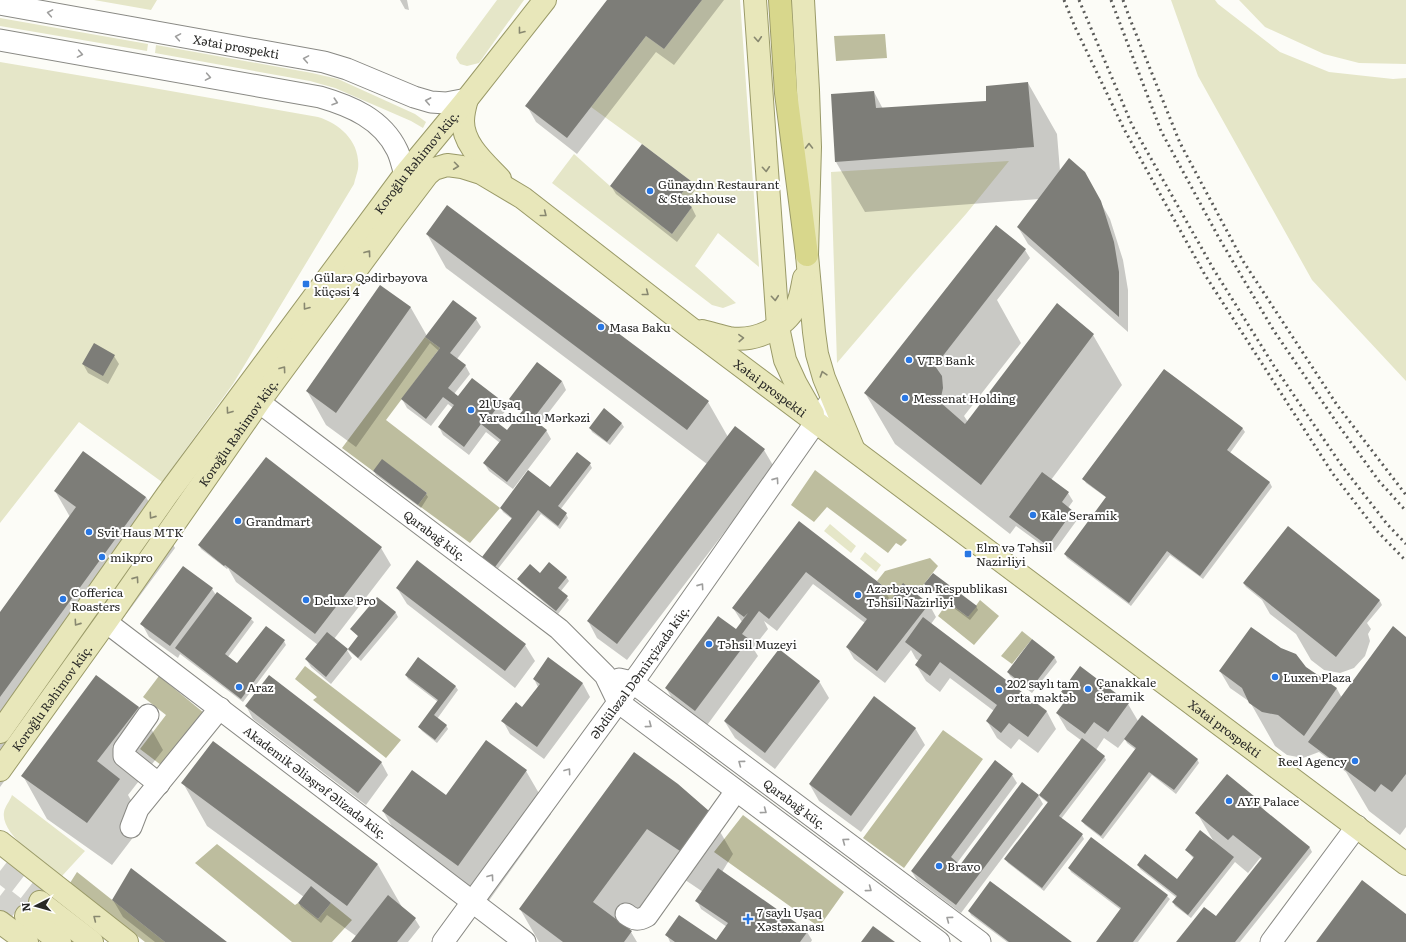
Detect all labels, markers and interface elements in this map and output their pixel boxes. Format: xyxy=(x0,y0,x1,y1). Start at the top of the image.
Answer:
one-way arrow xyxy=(47,9,53,18)
one-way arrow xyxy=(518,26,525,33)
street label: Xətai prospekti xyxy=(192,30,281,63)
one-way arrow xyxy=(175,33,181,41)
one-way arrow xyxy=(753,36,762,42)
one-way arrow xyxy=(77,49,83,57)
one-way arrow xyxy=(303,55,309,64)
one-way arrow xyxy=(205,72,211,80)
one-way arrow xyxy=(332,97,339,106)
one-way arrow xyxy=(425,97,432,106)
street label: Koroğlu Rəhimov küç. xyxy=(369,106,463,218)
one-way arrow xyxy=(805,143,814,149)
one-way arrow xyxy=(453,162,460,171)
one-way arrow xyxy=(761,166,770,172)
place label: Günaydın Restaurant & Steakhouse xyxy=(658,175,779,207)
marker: Günaydın Restaurant & Steakhouse xyxy=(645,186,655,196)
one-way arrow xyxy=(539,209,546,216)
one-way arrow xyxy=(363,250,371,257)
place label: Gülarə Qədirbəyova küçəsi 4 xyxy=(314,268,428,300)
marker: Gülarə Qədirbəyova küçəsi 4 xyxy=(301,279,311,289)
one-way arrow xyxy=(642,289,649,296)
one-way arrow xyxy=(771,295,780,301)
one-way arrow xyxy=(304,302,311,309)
place label: Masa Baku xyxy=(609,318,671,336)
marker: Masa Baku xyxy=(596,322,606,332)
one-way arrow xyxy=(738,333,744,342)
place label: VTB Bank xyxy=(917,351,975,369)
street label: Xətai prospekti xyxy=(730,355,810,421)
marker: VTB Bank xyxy=(904,355,914,365)
one-way arrow xyxy=(278,366,286,373)
one-way arrow xyxy=(819,370,828,377)
street label: Koroğlu Rəhimov küç. xyxy=(194,375,282,490)
place label: Messenat Holding xyxy=(913,389,1016,407)
marker: Messenat Holding xyxy=(900,393,910,403)
place label: 21 Uşaq Yaradıcılıq Mərkəzi xyxy=(479,394,590,426)
marker: 21 Uşaq Yaradıcılıq Mərkəzi xyxy=(466,405,476,415)
one-way arrow xyxy=(226,407,233,414)
one-way arrow xyxy=(771,477,779,484)
street label: Qarabağ küç. xyxy=(400,506,471,565)
place label: Kale Seramik xyxy=(1041,506,1118,524)
marker: Kale Seramik xyxy=(1028,510,1038,520)
one-way arrow xyxy=(150,512,157,519)
place label: Grandmart xyxy=(246,512,311,530)
marker: Grandmart xyxy=(233,516,243,526)
place label: Svit Haus MTK xyxy=(97,523,183,541)
marker: Svit Haus MTK xyxy=(84,527,94,537)
place label: Elm və Təhsil Nazirliyi xyxy=(976,538,1053,570)
place label: mikpro xyxy=(110,548,153,566)
marker: Elm və Təhsil Nazirliyi xyxy=(963,549,973,559)
marker: mikpro xyxy=(97,552,107,562)
one-way arrow xyxy=(131,576,138,583)
place label: Azərbaycan Respublikası Təhsil Nazirliyi xyxy=(866,579,1007,611)
place label: Cofferica Roasters xyxy=(71,583,124,615)
one-way arrow xyxy=(696,584,703,591)
marker: Azərbaycan Respublikası Təhsil Nazirliyi xyxy=(853,590,863,600)
place label: Deluxe Pro xyxy=(314,591,376,609)
marker: Cofferica Roasters xyxy=(58,594,68,604)
marker: Deluxe Pro xyxy=(301,595,311,605)
street label: Əbdüləzəl DƏmirçizadə küç. xyxy=(585,601,694,743)
one-way arrow xyxy=(75,618,82,625)
place label: Təhsil Muzeyi xyxy=(717,635,797,653)
marker: Təhsil Muzeyi xyxy=(704,639,714,649)
street label: Koroğlu Rəhimov küç. xyxy=(7,640,96,755)
place label: Luxen Plaza xyxy=(1283,668,1352,686)
marker: Luxen Plaza xyxy=(1270,672,1280,682)
place label: Çanakkale Seramik xyxy=(1096,673,1156,705)
place label: 202 saylı tam orta məktəb xyxy=(1007,674,1080,706)
place label: Araz xyxy=(247,678,274,696)
marker: Araz xyxy=(234,682,244,692)
marker: Çanakkale Seramik xyxy=(1083,684,1093,694)
marker: 202 saylı tam orta məktəb xyxy=(994,685,1004,695)
street label: Xətai prospekti xyxy=(1185,695,1265,762)
street label: Akademik Əliəşrəf Əlizadə küç. xyxy=(240,721,392,843)
one-way arrow xyxy=(645,721,652,728)
place label: Reel Agency xyxy=(1278,752,1347,770)
marker: Reel Agency xyxy=(1350,756,1360,766)
one-way arrow xyxy=(738,761,745,768)
one-way arrow xyxy=(563,769,570,776)
street label: Qarabağ küç. xyxy=(760,774,831,834)
place label: AYF Palace xyxy=(1237,792,1299,810)
marker: AYF Palace xyxy=(1224,796,1234,806)
one-way arrow xyxy=(760,807,767,814)
one-way arrow xyxy=(842,839,849,846)
place label: Bravo xyxy=(947,857,980,875)
marker: Bravo xyxy=(934,861,944,871)
one-way arrow xyxy=(486,874,493,881)
one-way arrow xyxy=(864,884,871,891)
north arrow xyxy=(16,886,56,926)
text: N xyxy=(17,902,33,913)
place label: 7 saylı Uşaq Xəstəxanası xyxy=(757,903,825,935)
marker: 7 saylı Uşaq Xəstəxanası xyxy=(742,913,754,925)
one-way arrow xyxy=(94,916,101,923)
one-way arrow xyxy=(946,916,953,924)

